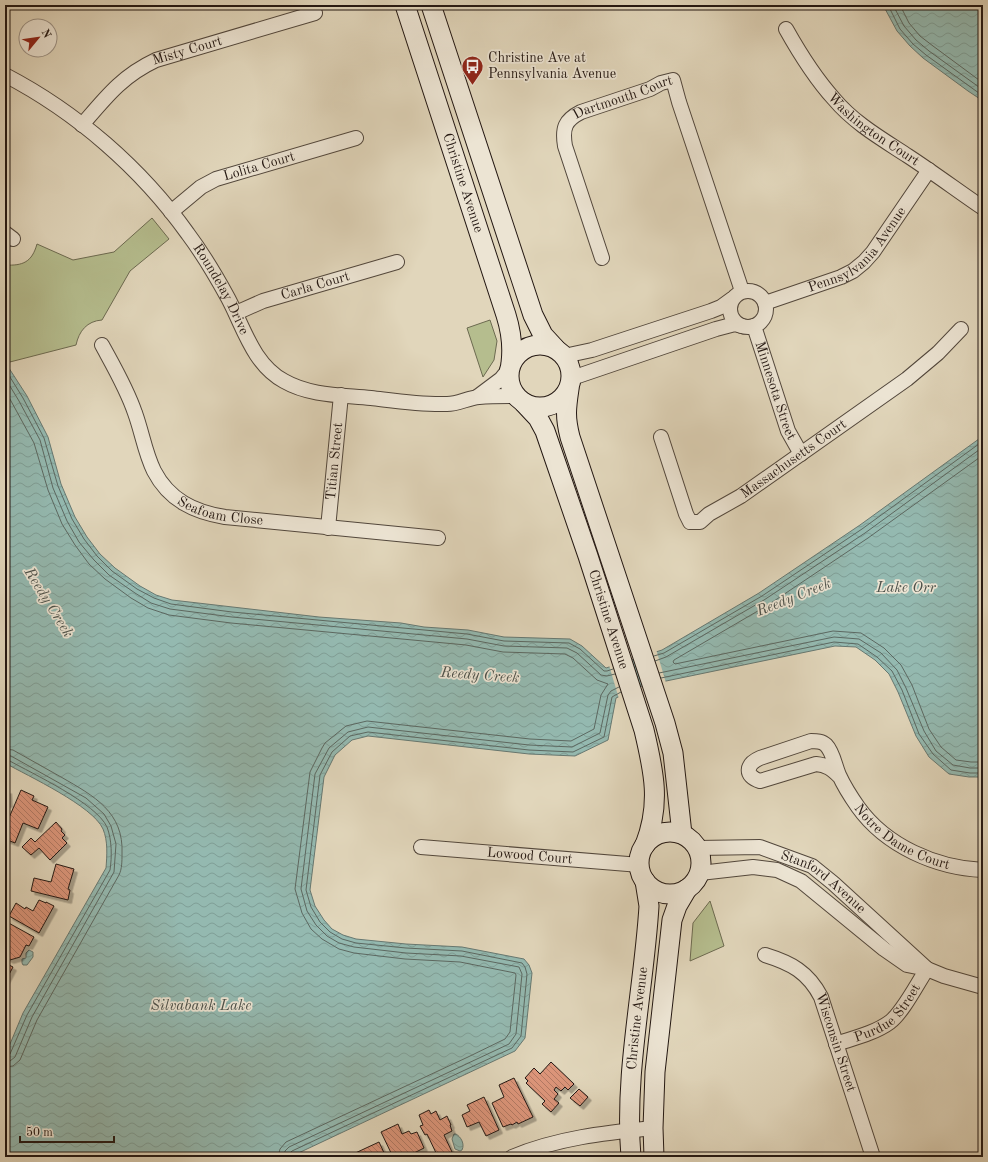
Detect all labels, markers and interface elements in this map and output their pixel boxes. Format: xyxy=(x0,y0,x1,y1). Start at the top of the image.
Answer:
north arrow xyxy=(18,18,58,58)
text: N xyxy=(39,28,53,41)
street label: Misty Court xyxy=(151,34,224,68)
place label: Christine Ave at Pennsylvania Avenue xyxy=(488,51,616,81)
bus stop icon: Christine Ave at Pennsylvania Avenue xyxy=(460,53,486,86)
street label: Dartmouth Court xyxy=(570,73,674,122)
street label: Washington Court xyxy=(825,90,922,168)
street label: Christine Avenue xyxy=(440,131,486,234)
street label: Lolita Court xyxy=(222,149,297,184)
street label: Pennsylvania Avenue xyxy=(806,205,909,295)
street label: Roundelay Drive xyxy=(190,241,251,337)
street label: Carla Court xyxy=(279,269,351,302)
street label: Minnesota Street xyxy=(752,340,799,442)
street label: Massachusetts Court xyxy=(738,417,849,501)
street label: Titian Street xyxy=(324,422,345,501)
street label: Seafoam Close xyxy=(175,494,264,528)
water label: Reedy Creek xyxy=(20,565,75,641)
street label: Christine Avenue xyxy=(586,568,631,671)
water label: Reedy Creek xyxy=(754,576,833,620)
water label: Lake Orr xyxy=(875,581,936,596)
water label: Reedy Creek xyxy=(439,666,520,686)
street label: Notre Dame Court xyxy=(851,801,951,872)
street label: Lowood Court xyxy=(486,845,573,866)
street label: Stanford Avenue xyxy=(779,848,868,916)
street label: Christine Avenue xyxy=(625,966,650,1071)
street label: Purdue Street xyxy=(852,981,923,1045)
street label: Wisconsin Street xyxy=(813,991,858,1094)
water label: Silvabank Lake xyxy=(151,999,251,1014)
scale bar xyxy=(20,1118,114,1144)
text: 50 m xyxy=(26,1126,53,1139)

